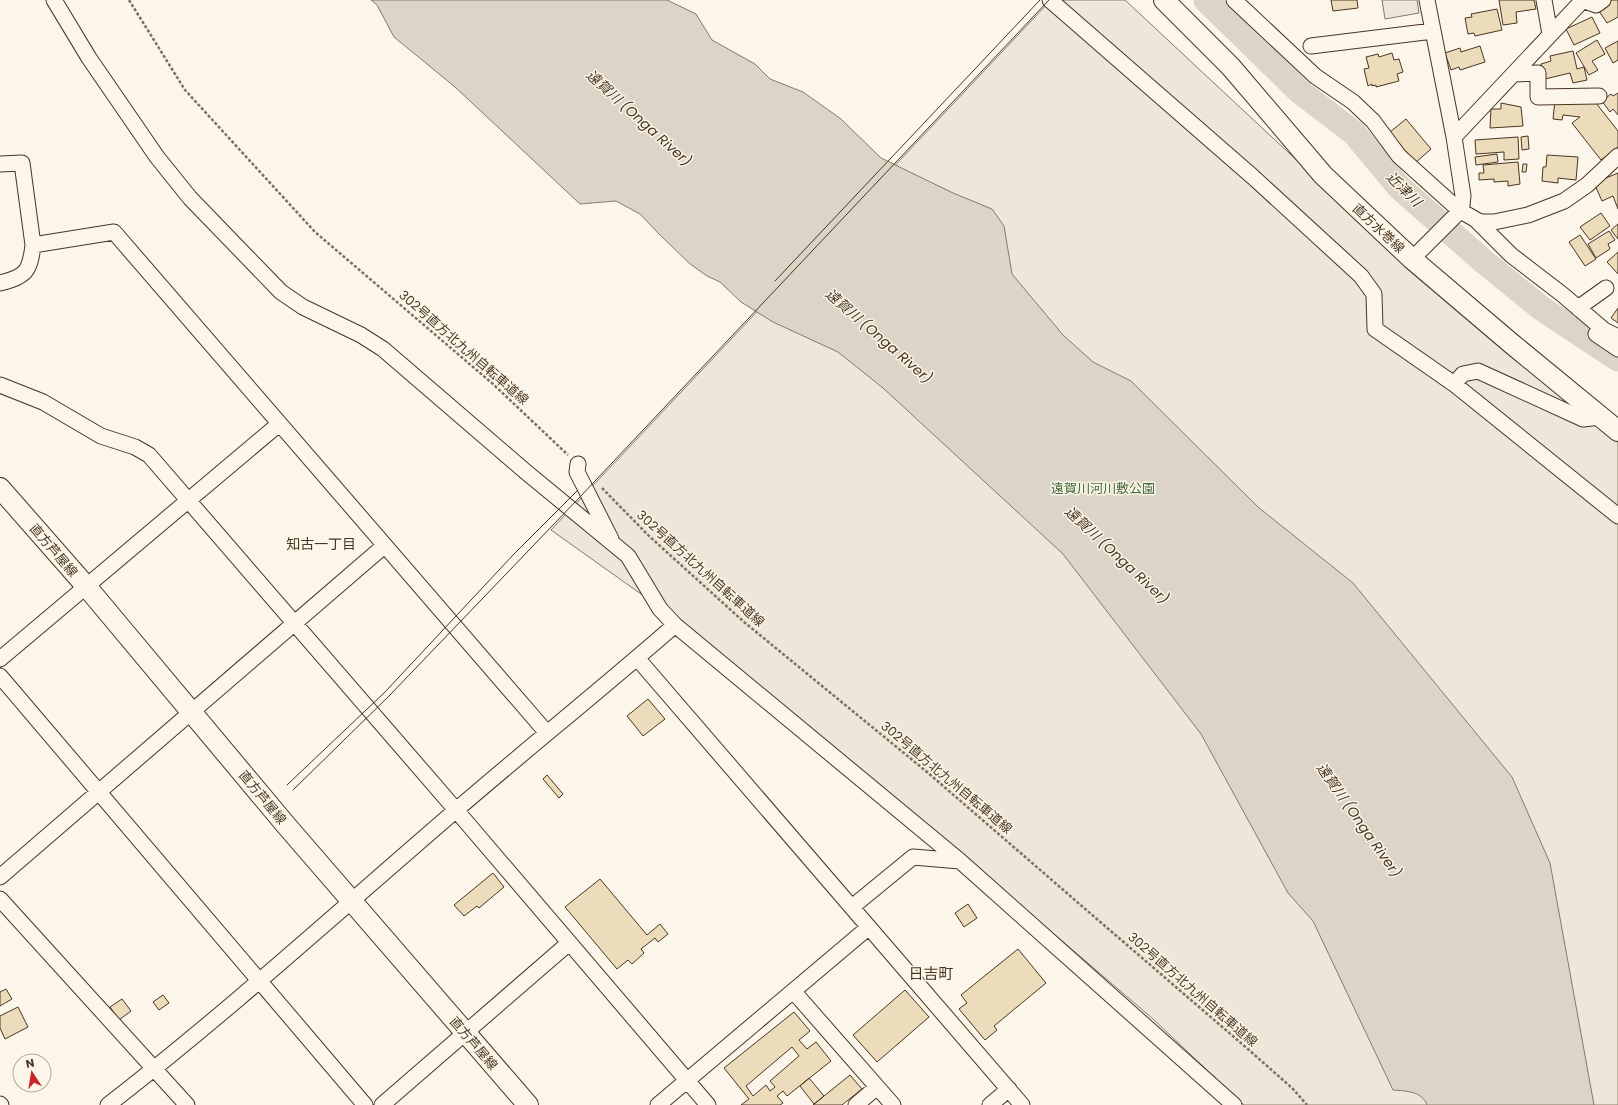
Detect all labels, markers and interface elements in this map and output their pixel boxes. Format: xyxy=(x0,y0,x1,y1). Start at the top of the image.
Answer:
water label: 遠賀川 (Onga River) xyxy=(582,65,696,171)
water label: 近津川 xyxy=(1382,167,1427,212)
street label: 直方水巻線 xyxy=(1348,199,1409,257)
water label: 遠賀川 (Onga River) xyxy=(821,284,937,388)
street label: 302号直方北九州自転車道線 xyxy=(395,286,533,409)
park label: 遠賀川河川敷公園 xyxy=(1051,479,1155,498)
water label: 遠賀川 (Onga River) xyxy=(1061,501,1173,609)
street label: 302号直方北九州自転車道線 xyxy=(633,506,769,631)
street label: 直方芦屋線 xyxy=(25,520,82,581)
district label: 知古一丁目 xyxy=(286,534,356,554)
street label: 302号直方北九州自転車道線 xyxy=(877,717,1016,838)
water label: 遠賀川 (Onga River) xyxy=(1312,759,1406,881)
street label: 直方芦屋線 xyxy=(234,766,291,828)
street label: 302号直方北九州自転車道線 xyxy=(1124,928,1262,1051)
district label: 日吉町 xyxy=(908,963,954,984)
street label: 直方芦屋線 xyxy=(445,1013,502,1074)
north arrow xyxy=(12,1053,52,1093)
text: N xyxy=(24,1055,36,1072)

